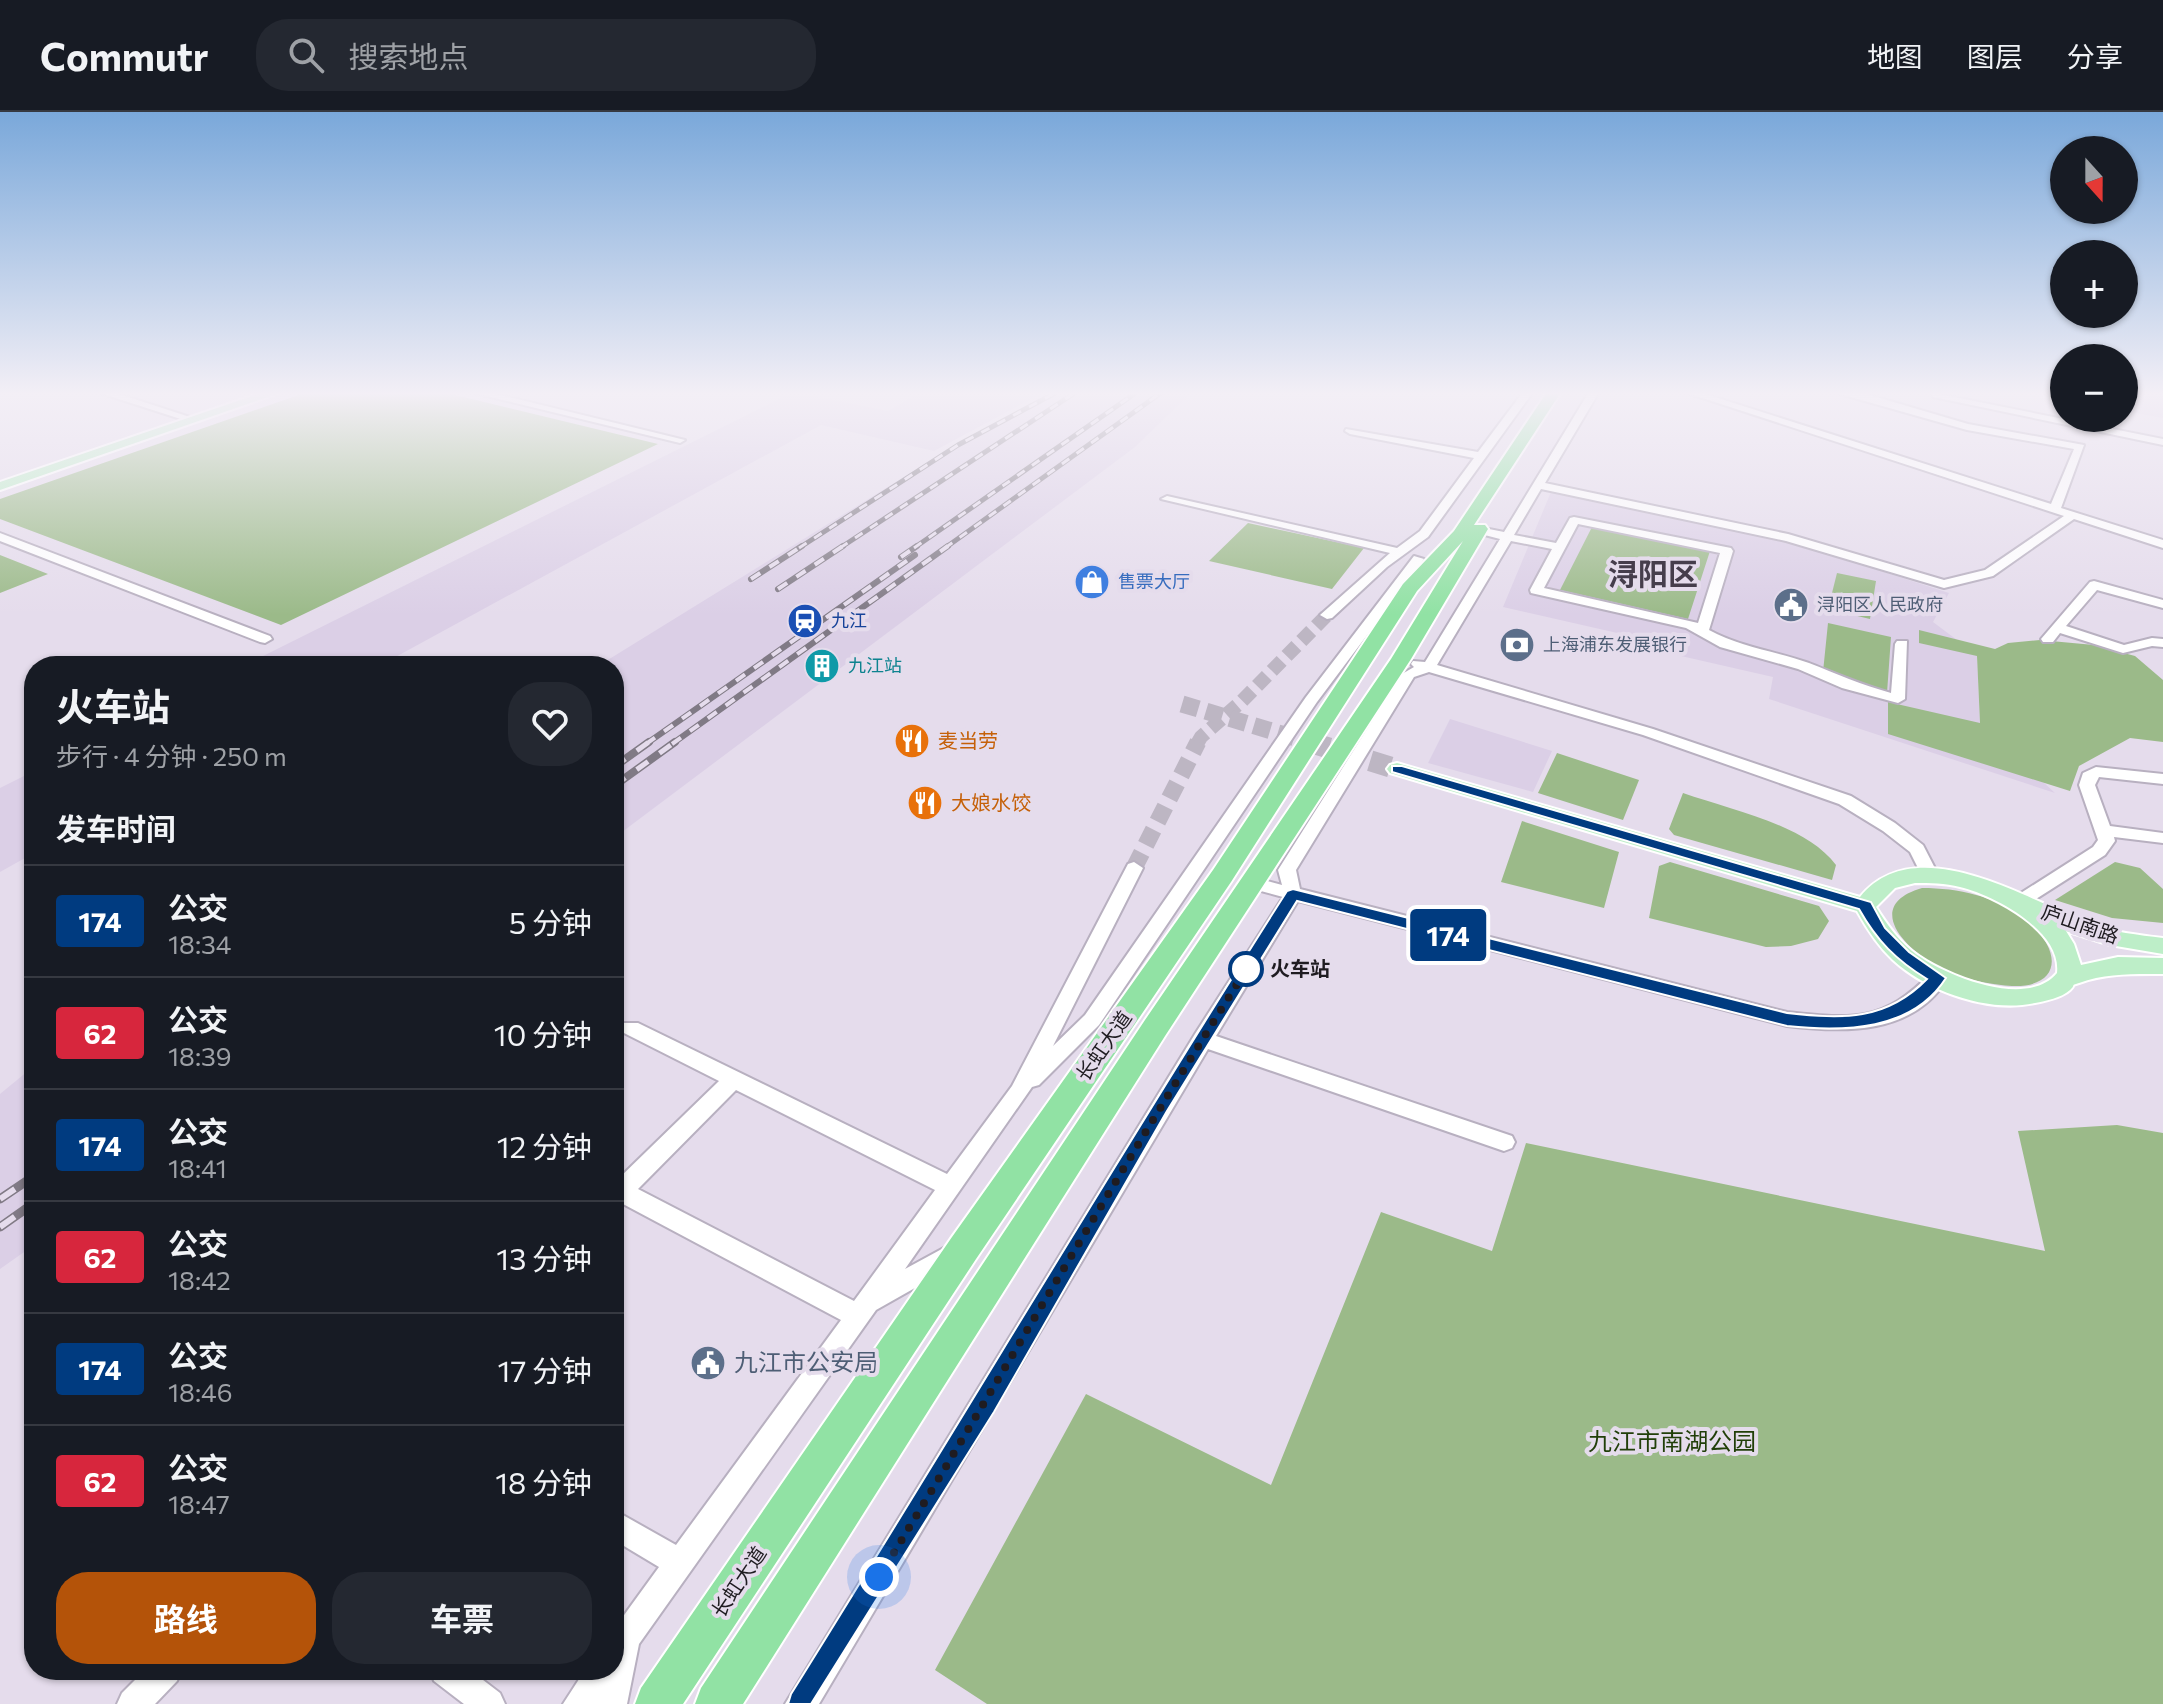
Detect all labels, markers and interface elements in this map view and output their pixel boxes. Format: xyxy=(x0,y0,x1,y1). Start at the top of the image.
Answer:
search box xyxy=(256,19,816,91)
text: Commutr xyxy=(40,32,208,79)
icon: search xyxy=(284,33,328,77)
text: 搜索地点 xyxy=(348,37,468,74)
text: 地图 xyxy=(1867,39,1923,73)
text: 图层 xyxy=(1967,39,2023,73)
text: 分享 xyxy=(2067,39,2123,73)
north arrow xyxy=(2050,136,2138,224)
map controls xyxy=(2050,136,2138,432)
button: + xyxy=(2050,240,2138,328)
button: − xyxy=(2050,344,2138,432)
district label: 浔阳区 xyxy=(1608,554,1698,591)
shop icon: 售票大厅 xyxy=(1073,563,1111,601)
place label: 售票大厅 xyxy=(1118,570,1190,592)
public building icon: 浔阳区人民政府 xyxy=(1772,586,1810,624)
place label: 浔阳区人民政府 xyxy=(1817,593,1943,615)
station icon: 九江 xyxy=(786,602,824,640)
place label: 九江 xyxy=(831,609,867,631)
bank icon: 上海浦东发展银行 xyxy=(1498,626,1536,664)
place label: 上海浦东发展银行 xyxy=(1543,633,1687,655)
building icon: 九江站 xyxy=(803,647,841,685)
place label: 九江站 xyxy=(848,654,902,676)
text: 火车站 xyxy=(56,682,170,729)
button: heart xyxy=(508,682,592,766)
restaurant icon: 麦当劳 xyxy=(893,722,931,760)
place label: 麦当劳 xyxy=(938,728,998,752)
text: 步行 · 4 分钟 · 250 m xyxy=(56,740,287,771)
restaurant icon: 大娘水饺 xyxy=(906,784,944,822)
place label: 大娘水饺 xyxy=(951,790,1031,814)
text: 发车时间 xyxy=(56,809,176,846)
text: 公交 xyxy=(168,888,228,925)
street label: 庐山南路 xyxy=(2039,899,2122,947)
text: 5 分钟 xyxy=(509,903,592,940)
text: 174 xyxy=(78,904,122,938)
line badge: 174 xyxy=(1402,909,1494,961)
text: 174 xyxy=(1426,918,1470,952)
text: 18:34 xyxy=(168,928,231,959)
marker: 火车站 xyxy=(1229,952,1263,986)
place label: 火车站 xyxy=(1270,956,1330,980)
text: 公交 xyxy=(168,1000,228,1037)
street label: 长虹大道 xyxy=(1070,1006,1136,1085)
text: 10 分钟 xyxy=(494,1015,592,1052)
text: 62 xyxy=(83,1016,117,1050)
text: 18:39 xyxy=(168,1040,232,1071)
text: 公交 xyxy=(168,1112,228,1149)
text: 12 分钟 xyxy=(497,1127,592,1164)
text: 174 xyxy=(78,1128,122,1162)
text: 18:41 xyxy=(168,1152,227,1183)
text: 公交 xyxy=(168,1224,228,1261)
text: 13 分钟 xyxy=(496,1239,592,1276)
text: 62 xyxy=(83,1240,117,1274)
text: 18:42 xyxy=(168,1264,231,1295)
text: 公交 xyxy=(168,1336,228,1373)
public building icon: 九江市公安局 xyxy=(689,1344,727,1382)
place label: 九江市公安局 xyxy=(734,1347,878,1376)
text: 17 分钟 xyxy=(498,1351,592,1388)
text: 174 xyxy=(78,1352,122,1386)
text: 18:46 xyxy=(168,1376,232,1407)
park label: 九江市南湖公园 xyxy=(1588,1426,1756,1455)
text: 公交 xyxy=(168,1448,228,1485)
text: 18 分钟 xyxy=(495,1463,592,1500)
text: 62 xyxy=(83,1464,117,1498)
text: 18:47 xyxy=(168,1488,230,1519)
street label: 长虹大道 xyxy=(706,1542,770,1621)
your location xyxy=(859,1557,899,1597)
button: 路线 xyxy=(56,1572,316,1664)
button: 车票 xyxy=(332,1572,592,1664)

